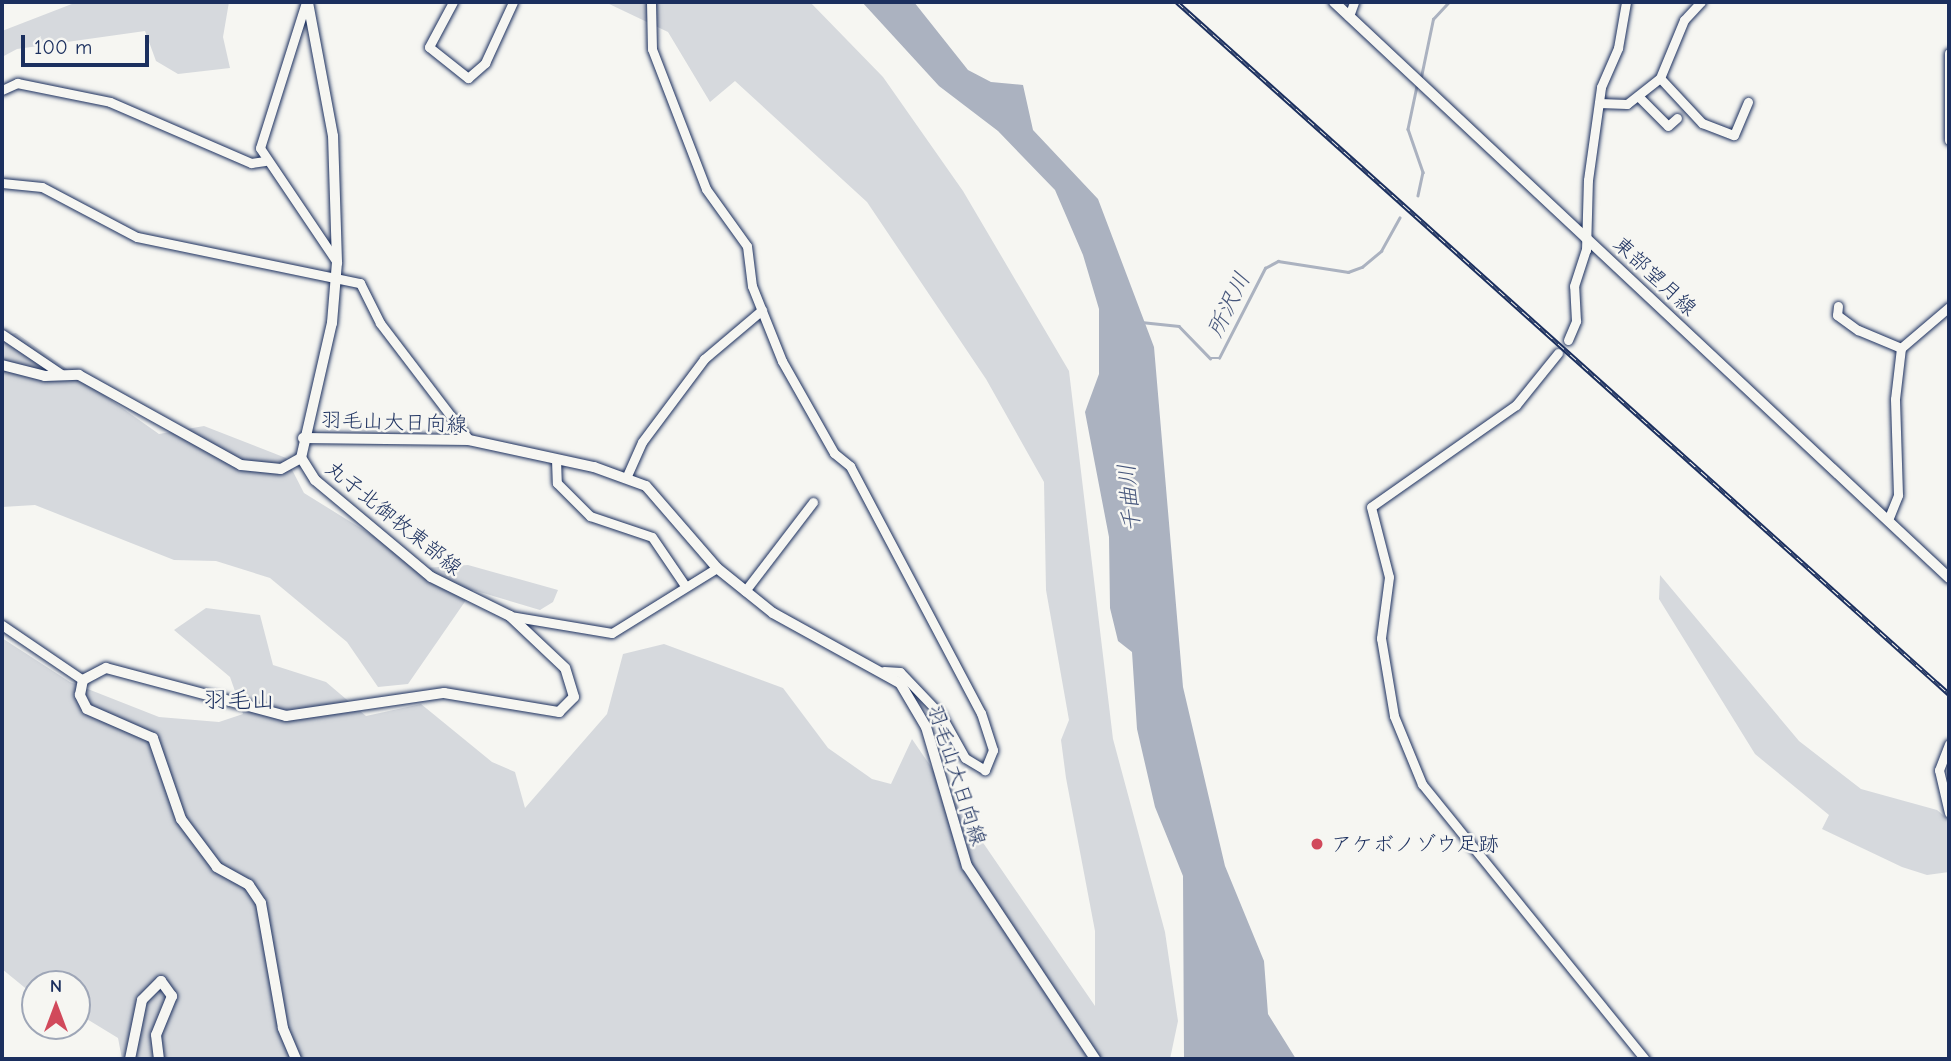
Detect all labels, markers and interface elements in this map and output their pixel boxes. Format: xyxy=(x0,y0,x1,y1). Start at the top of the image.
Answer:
scale bar xyxy=(24,21,152,65)
text: 100 m xyxy=(34,35,92,59)
street label: 東部望月線 xyxy=(1608,231,1702,321)
water label: 所沢川 xyxy=(1201,268,1257,342)
street label: 羽毛山大日向線 xyxy=(320,407,468,437)
street label: 丸子北御牧東部線 xyxy=(321,455,467,581)
water label: 千曲川 xyxy=(1113,462,1147,534)
district label: 羽毛山 xyxy=(203,686,275,714)
street label: 羽毛山大日向線 xyxy=(922,701,992,849)
place label: アケボノゾウ足跡 xyxy=(1331,831,1499,857)
marker: アケボノゾウ足跡 xyxy=(1309,836,1325,852)
north arrow xyxy=(21,970,91,1040)
text: N xyxy=(50,975,62,997)

